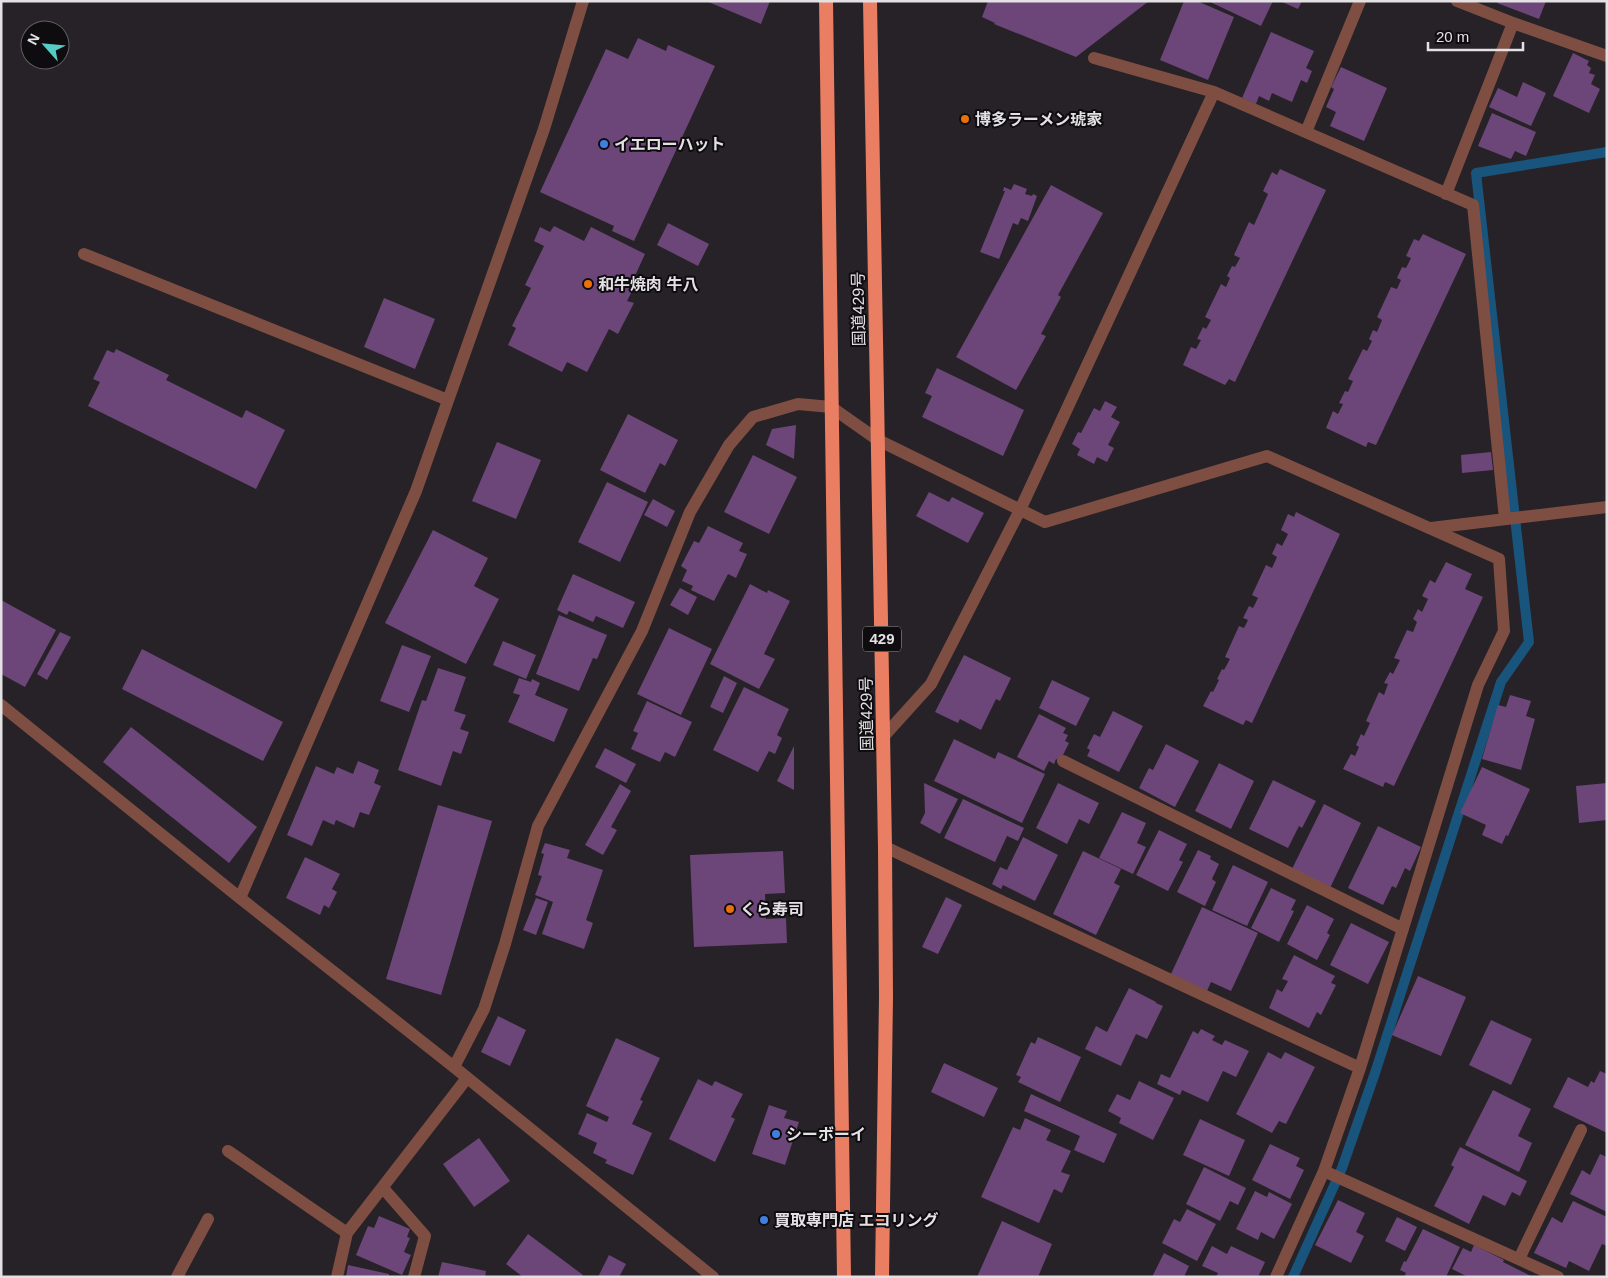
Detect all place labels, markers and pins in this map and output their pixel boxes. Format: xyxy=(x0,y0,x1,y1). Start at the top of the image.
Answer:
place label: 博多ラーメン琥家 xyxy=(975,110,1102,128)
marker: 博多ラーメン琥家 xyxy=(959,113,971,125)
place label: イエローハット xyxy=(614,136,726,153)
marker: イエローハット xyxy=(598,138,610,150)
place label: 和牛焼肉 牛八 xyxy=(598,276,698,293)
marker: 和牛焼肉 牛八 xyxy=(582,278,594,290)
place label: くら寿司 xyxy=(740,901,804,918)
marker: くら寿司 xyxy=(724,903,736,915)
place label: シーボーイ xyxy=(786,1126,866,1143)
marker: シーボーイ xyxy=(770,1128,782,1140)
place label: 買取専門店 エコリング xyxy=(774,1211,938,1229)
marker: 買取専門店 エコリング xyxy=(758,1214,770,1226)

